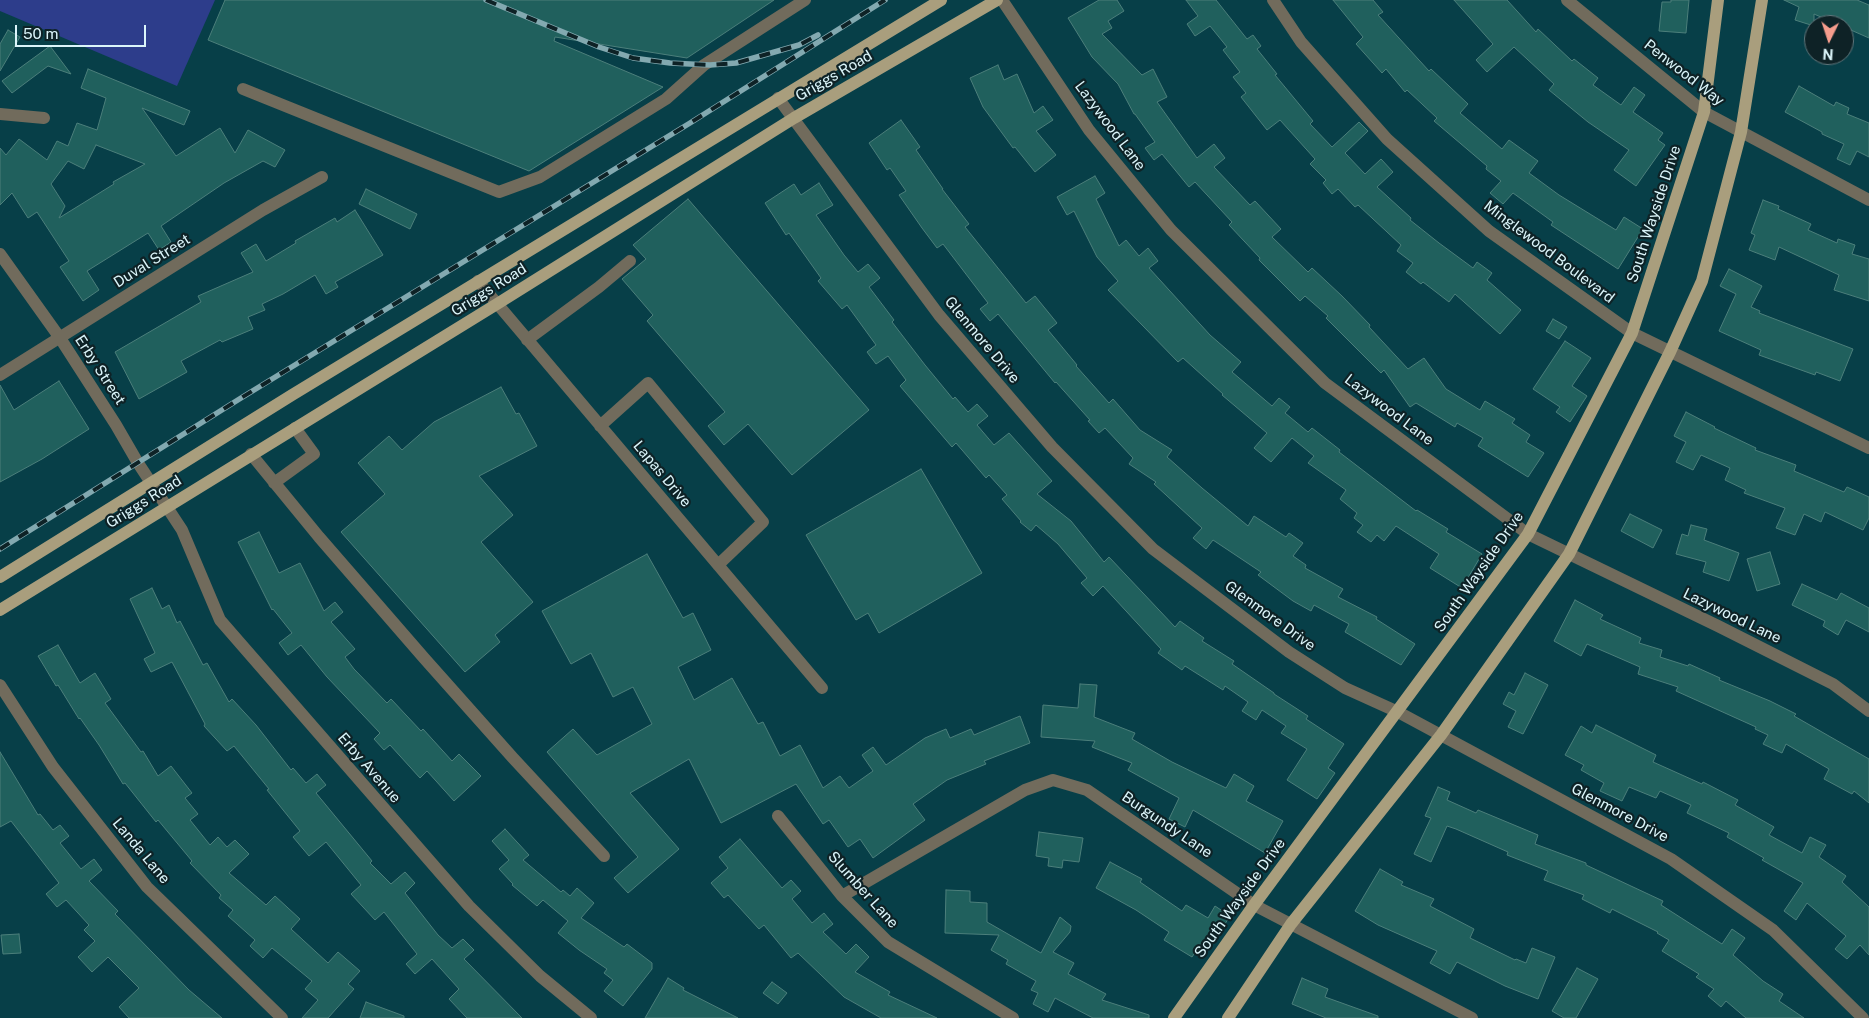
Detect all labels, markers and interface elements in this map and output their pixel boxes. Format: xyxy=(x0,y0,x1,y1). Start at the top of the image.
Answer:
scale bar xyxy=(18,15,149,47)
north arrow xyxy=(1804,15,1854,65)
text: 50 m xyxy=(23,25,58,42)
street label: Penwood Way xyxy=(1640,36,1728,110)
text: N xyxy=(1822,46,1834,62)
street label: Griggs Road xyxy=(792,47,876,105)
street label: Lazywood Lane xyxy=(1071,78,1149,174)
street label: South Wayside Drive xyxy=(1623,143,1685,285)
street label: Minglewood Boulevard xyxy=(1480,197,1618,307)
street label: Duval Street xyxy=(110,230,194,292)
street label: Griggs Road xyxy=(448,260,530,320)
street label: Glenmore Drive xyxy=(941,293,1023,387)
street label: Erby Street xyxy=(71,332,129,408)
street label: Lazywood Lane xyxy=(1341,371,1437,449)
street label: Lapas Drive xyxy=(629,437,695,511)
street label: Griggs Road xyxy=(103,472,185,532)
street label: South Wayside Drive xyxy=(1431,508,1527,636)
street label: Glenmore Drive xyxy=(1221,577,1319,655)
street label: Lazywood Lane xyxy=(1680,584,1784,648)
street label: Erby Avenue xyxy=(334,729,404,807)
street label: Glenmore Drive xyxy=(1568,780,1672,846)
street label: Burgundy Lane xyxy=(1118,788,1216,862)
street label: Landa Lane xyxy=(108,815,174,887)
street label: South Wayside Drive xyxy=(1191,835,1289,961)
street label: Slumber Lane xyxy=(824,848,902,932)

